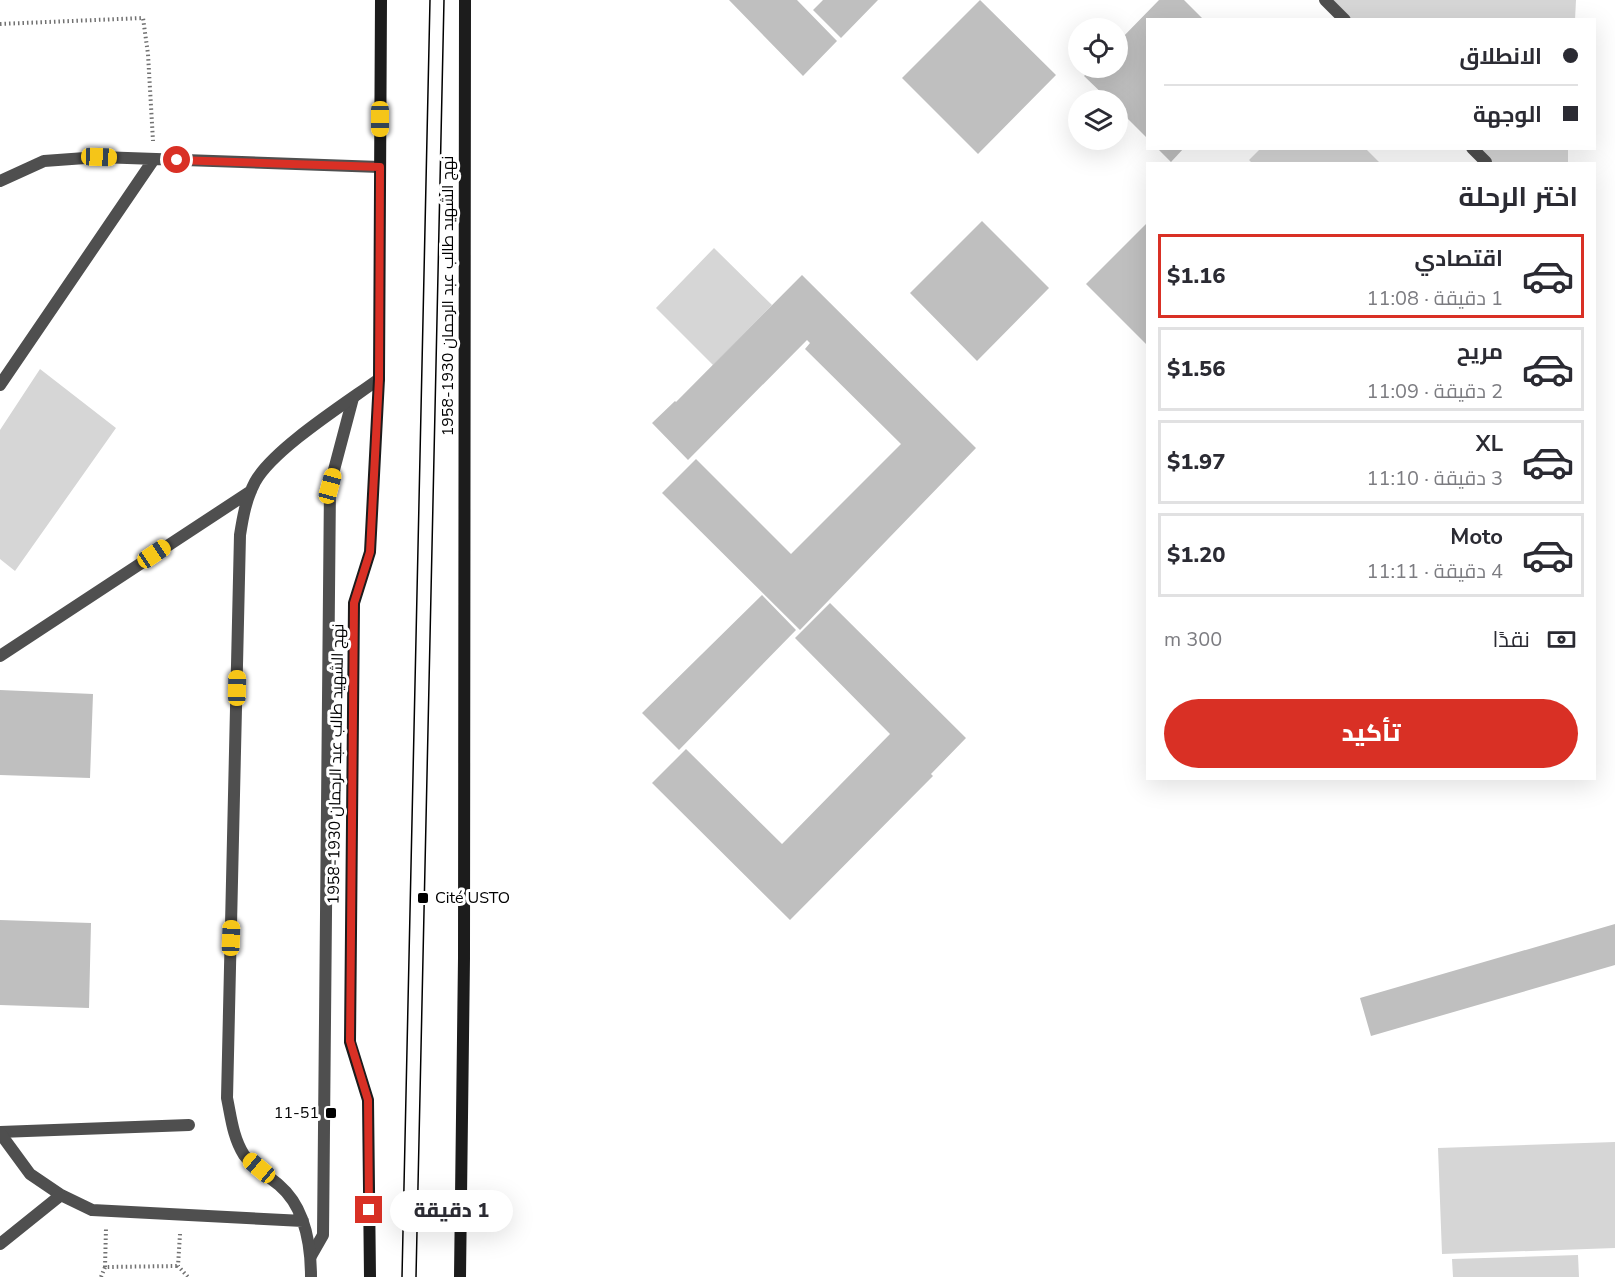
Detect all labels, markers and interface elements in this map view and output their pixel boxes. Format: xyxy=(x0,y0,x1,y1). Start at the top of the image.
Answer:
map controls xyxy=(1068,18,1128,150)
button: locate xyxy=(1068,18,1128,78)
text: الانطلاق xyxy=(1459,42,1542,72)
button: layers xyxy=(1068,90,1128,150)
text: الوجهة xyxy=(1473,100,1542,130)
car xyxy=(371,101,389,137)
route start xyxy=(163,146,190,173)
car xyxy=(81,147,117,167)
street label: نهج الشهيد طالب عبد الرحمان 1930-1958 xyxy=(437,156,459,436)
text: اختر الرحلة xyxy=(1458,179,1578,216)
text: اقتصادي xyxy=(1414,244,1503,274)
icon: car xyxy=(1521,249,1575,303)
text: $1.16 xyxy=(1167,261,1226,291)
text: 1 دقيقة · 11:08 xyxy=(1366,285,1503,312)
text: مريح xyxy=(1457,337,1503,367)
icon: car xyxy=(1521,342,1575,396)
text: $1.56 xyxy=(1167,354,1226,384)
text: 2 دقيقة · 11:09 xyxy=(1366,378,1503,405)
text: XL xyxy=(1476,429,1503,459)
icon: car xyxy=(1521,435,1575,489)
text: $1.97 xyxy=(1167,447,1226,477)
text: 3 دقيقة · 11:10 xyxy=(1366,465,1503,492)
car xyxy=(317,466,343,506)
text: Moto xyxy=(1450,522,1503,552)
icon: car xyxy=(1521,528,1575,582)
car xyxy=(134,536,174,572)
text: $1.20 xyxy=(1167,540,1226,570)
text: 4 دقيقة · 11:11 xyxy=(1366,558,1503,585)
street label: نهج الشهيد طالب عبد الرحمان 1930-1958 xyxy=(323,623,349,905)
icon: cash xyxy=(1545,623,1578,656)
text: نقدًا xyxy=(1492,625,1530,655)
text: 300 m xyxy=(1164,626,1222,653)
car xyxy=(228,670,246,706)
button: تأكيد xyxy=(1164,699,1578,768)
place label: Cité USTO xyxy=(435,887,510,909)
marker: Cité USTO xyxy=(416,891,430,905)
car xyxy=(221,920,241,956)
place label: 11-51 xyxy=(274,1102,319,1124)
marker: 11-51 xyxy=(324,1106,338,1120)
car xyxy=(239,1150,279,1186)
callout: 1 دقيقة xyxy=(390,1189,513,1231)
route end xyxy=(355,1196,382,1223)
text: 1 دقيقة xyxy=(414,1197,489,1224)

